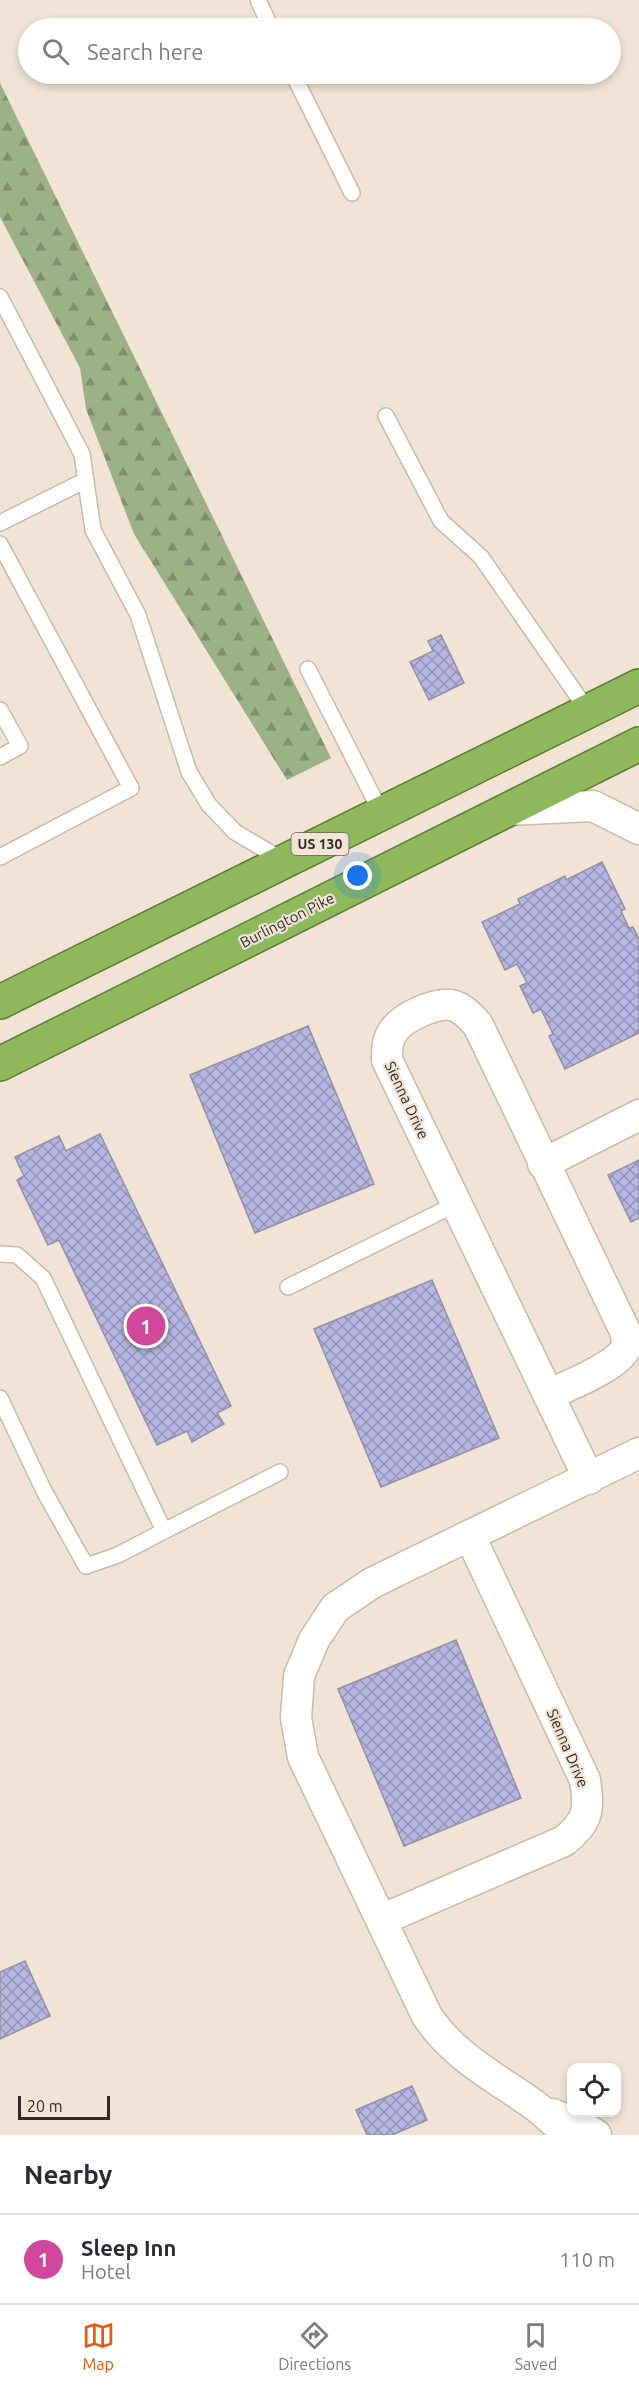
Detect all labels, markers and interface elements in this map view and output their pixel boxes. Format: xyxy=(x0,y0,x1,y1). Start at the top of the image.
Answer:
search box xyxy=(18,18,621,84)
icon: search xyxy=(39,35,72,68)
text: Search here xyxy=(87,39,203,64)
road number: US 130 xyxy=(292,833,348,855)
your location xyxy=(343,861,372,890)
street label: Burlington Pike xyxy=(237,889,337,951)
street label: Sienna Drive xyxy=(382,1059,432,1141)
pin: 1 xyxy=(126,1304,166,1348)
street label: Sienna Drive xyxy=(544,1706,592,1790)
map controls xyxy=(567,2063,621,2117)
button: locate xyxy=(567,2063,621,2117)
scale bar xyxy=(18,2093,110,2120)
text: 20 m xyxy=(27,2097,63,2115)
text: Nearby xyxy=(24,2160,112,2189)
text: Sleep Inn xyxy=(81,2235,176,2260)
text: 1 xyxy=(38,2248,49,2271)
text: 110 m xyxy=(559,2248,615,2271)
text: Hotel xyxy=(81,2260,131,2283)
tab: Map xyxy=(82,2319,115,2373)
tab: Directions xyxy=(278,2319,351,2373)
tab: Saved xyxy=(515,2319,557,2373)

